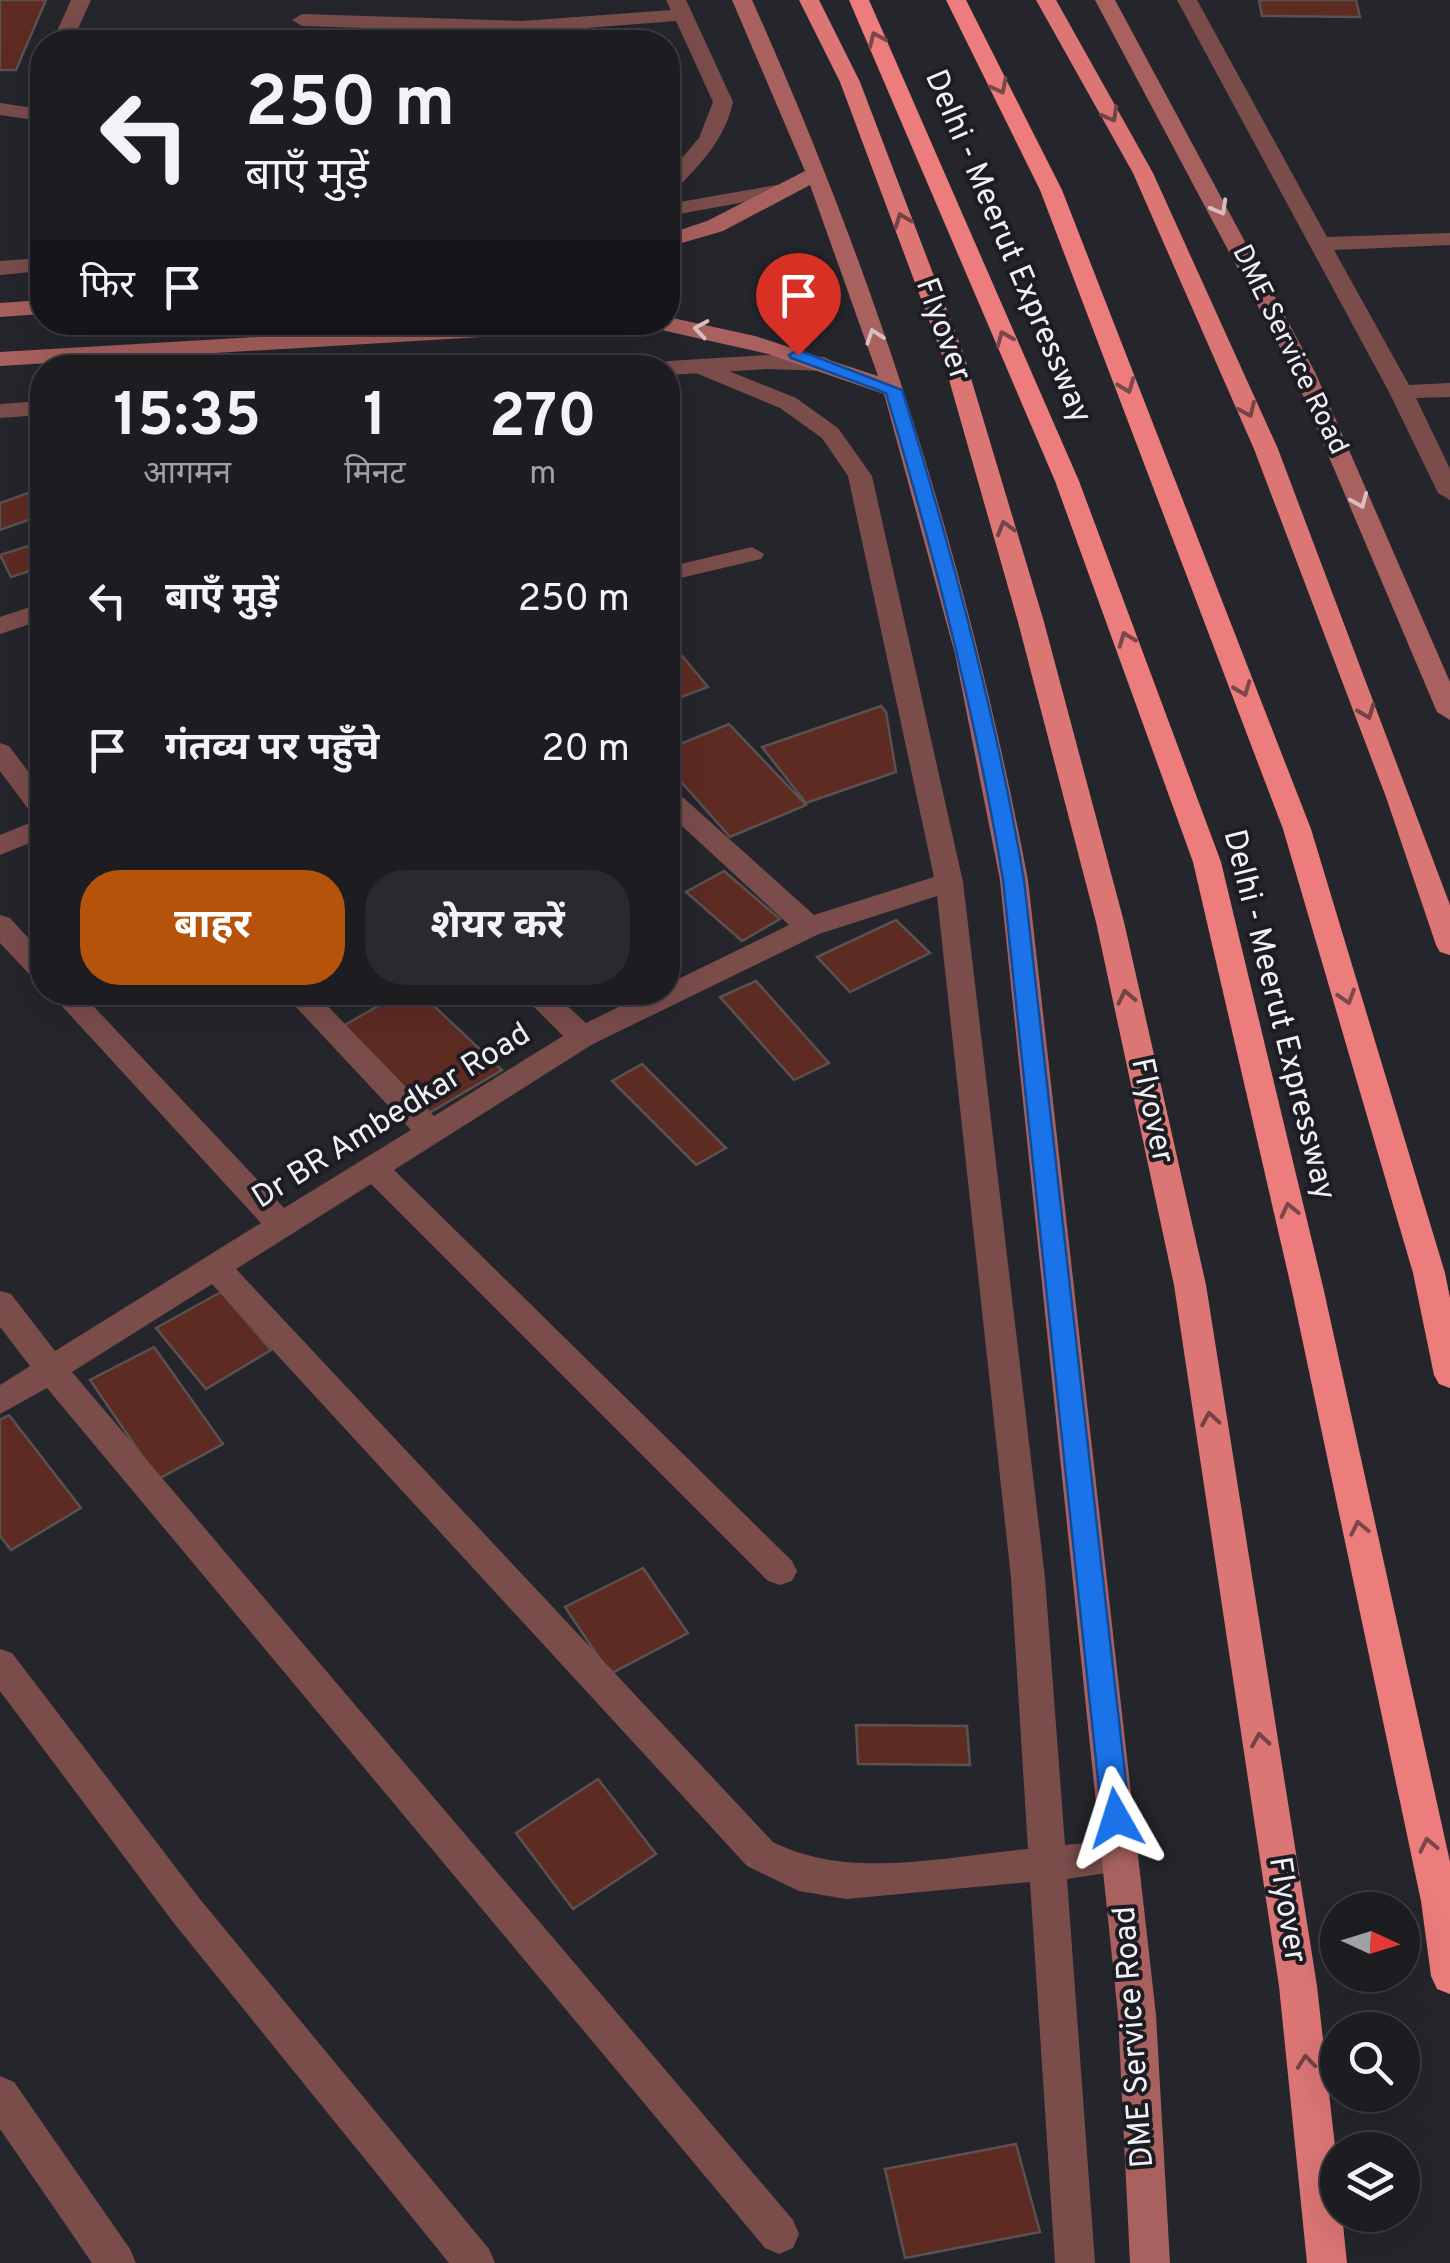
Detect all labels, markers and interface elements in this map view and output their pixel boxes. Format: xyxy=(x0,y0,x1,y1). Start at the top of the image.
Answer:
one-way arrow xyxy=(869,31,889,49)
text: 250 m xyxy=(245,62,455,151)
street label: Delhi - Meerut Expressway xyxy=(914,64,1100,430)
icon: left xyxy=(80,70,210,200)
one-way arrow xyxy=(988,77,1007,95)
one-way arrow xyxy=(1098,105,1118,123)
text: बाएँ मुड़ें xyxy=(245,149,369,206)
one-way arrow xyxy=(1207,198,1227,216)
one-way arrow xyxy=(893,212,914,229)
street label: DME Service Road xyxy=(1222,239,1356,461)
pin xyxy=(756,253,841,356)
icon: arrive xyxy=(155,260,210,315)
text: फिर xyxy=(80,263,135,312)
icon: arrive xyxy=(771,268,826,323)
street label: Flyover xyxy=(905,273,979,387)
one-way arrow xyxy=(693,319,709,340)
one-way arrow xyxy=(866,328,886,345)
one-way arrow xyxy=(996,330,1016,348)
one-way arrow xyxy=(1115,376,1135,394)
text: 15:35 xyxy=(113,381,261,457)
text: 1 xyxy=(363,381,387,457)
text: 270 xyxy=(489,382,597,458)
one-way arrow xyxy=(1236,400,1256,418)
text: आगमन xyxy=(143,455,231,495)
text: मिनट xyxy=(344,455,406,495)
text: m xyxy=(529,455,556,495)
one-way arrow xyxy=(1348,491,1368,509)
one-way arrow xyxy=(995,520,1016,537)
icon: left xyxy=(80,573,135,628)
text: बाएँ मुड़ें xyxy=(165,575,279,624)
text: 250 m xyxy=(518,576,630,625)
one-way arrow xyxy=(1117,632,1138,649)
one-way arrow xyxy=(1231,680,1252,697)
one-way arrow xyxy=(1355,703,1376,720)
icon: arrive xyxy=(80,723,135,778)
text: गंतव्य पर पहुँचे xyxy=(165,725,379,774)
text: 20 m xyxy=(541,726,630,775)
street label: Delhi - Meerut Expressway xyxy=(1213,826,1343,1204)
button: बाहर xyxy=(80,870,345,985)
button: शेयर करें xyxy=(365,870,630,985)
one-way arrow xyxy=(1335,988,1356,1005)
one-way arrow xyxy=(1117,989,1138,1006)
street label: Dr BR Ambedkar Road xyxy=(245,1015,539,1219)
street label: Flyover xyxy=(1120,1054,1182,1168)
one-way arrow xyxy=(1280,1202,1301,1219)
one-way arrow xyxy=(1201,1410,1222,1427)
one-way arrow xyxy=(1350,1520,1371,1537)
one-way arrow xyxy=(1250,1732,1271,1748)
position arrow xyxy=(1064,1766,1168,1870)
one-way arrow xyxy=(1418,1837,1439,1854)
street label: Flyover xyxy=(1258,1854,1314,1966)
north arrow xyxy=(1320,1892,1420,1992)
map controls xyxy=(1320,1892,1420,2232)
street label: DME Service Road xyxy=(1106,1905,1164,2169)
button: search xyxy=(1320,2012,1420,2112)
one-way arrow xyxy=(1296,2053,1317,2069)
button: layers xyxy=(1320,2132,1420,2232)

